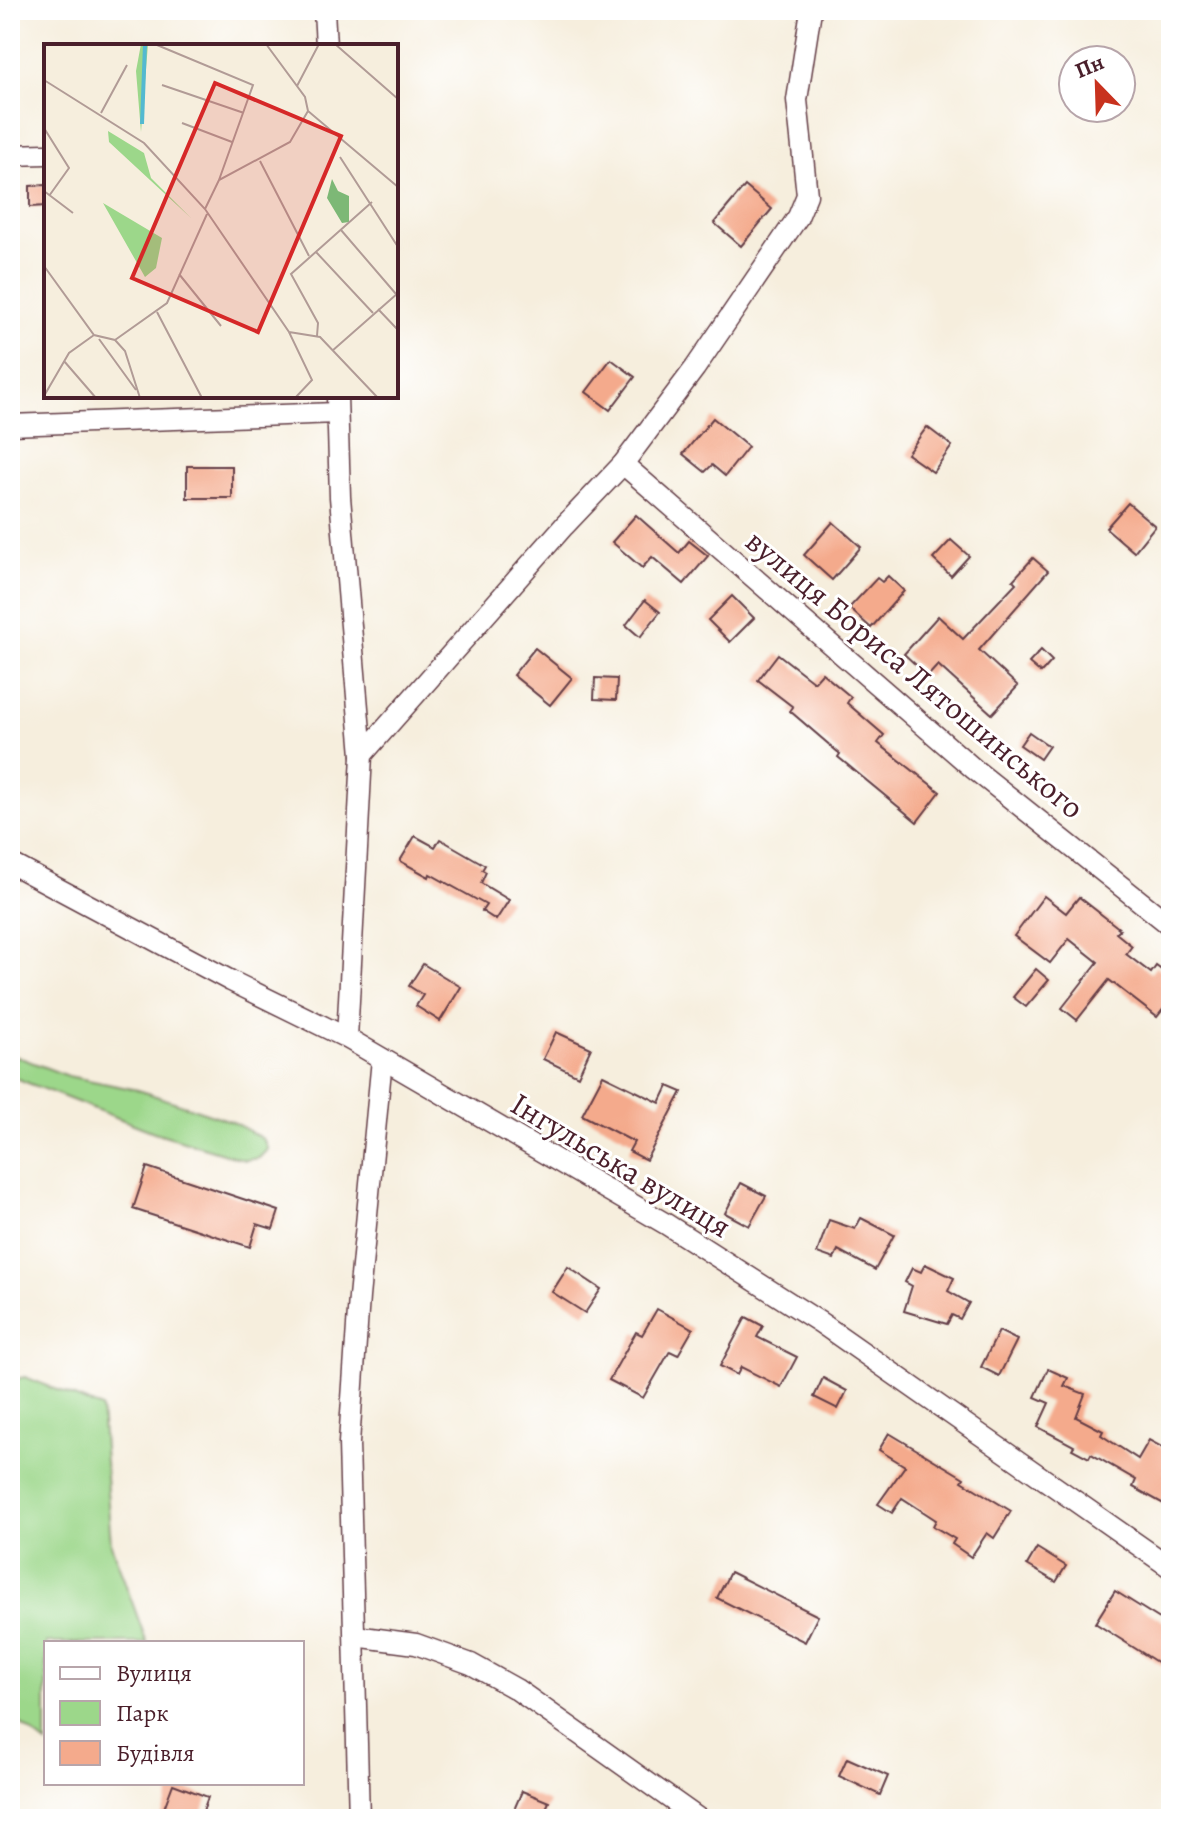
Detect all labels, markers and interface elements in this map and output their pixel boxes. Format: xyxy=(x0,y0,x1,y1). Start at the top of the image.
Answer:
inset map xyxy=(44,44,398,398)
north arrow xyxy=(1057,44,1137,124)
text: Пн xyxy=(1070,47,1109,86)
street label: вулиця Бориса Лятошинського xyxy=(736,519,1094,829)
street label: Інгульська вулиця xyxy=(502,1082,740,1248)
legend xyxy=(44,1641,304,1785)
text: Вулиця xyxy=(116,1657,192,1689)
text: Парк xyxy=(116,1697,169,1729)
text: Будівля xyxy=(116,1737,195,1769)

